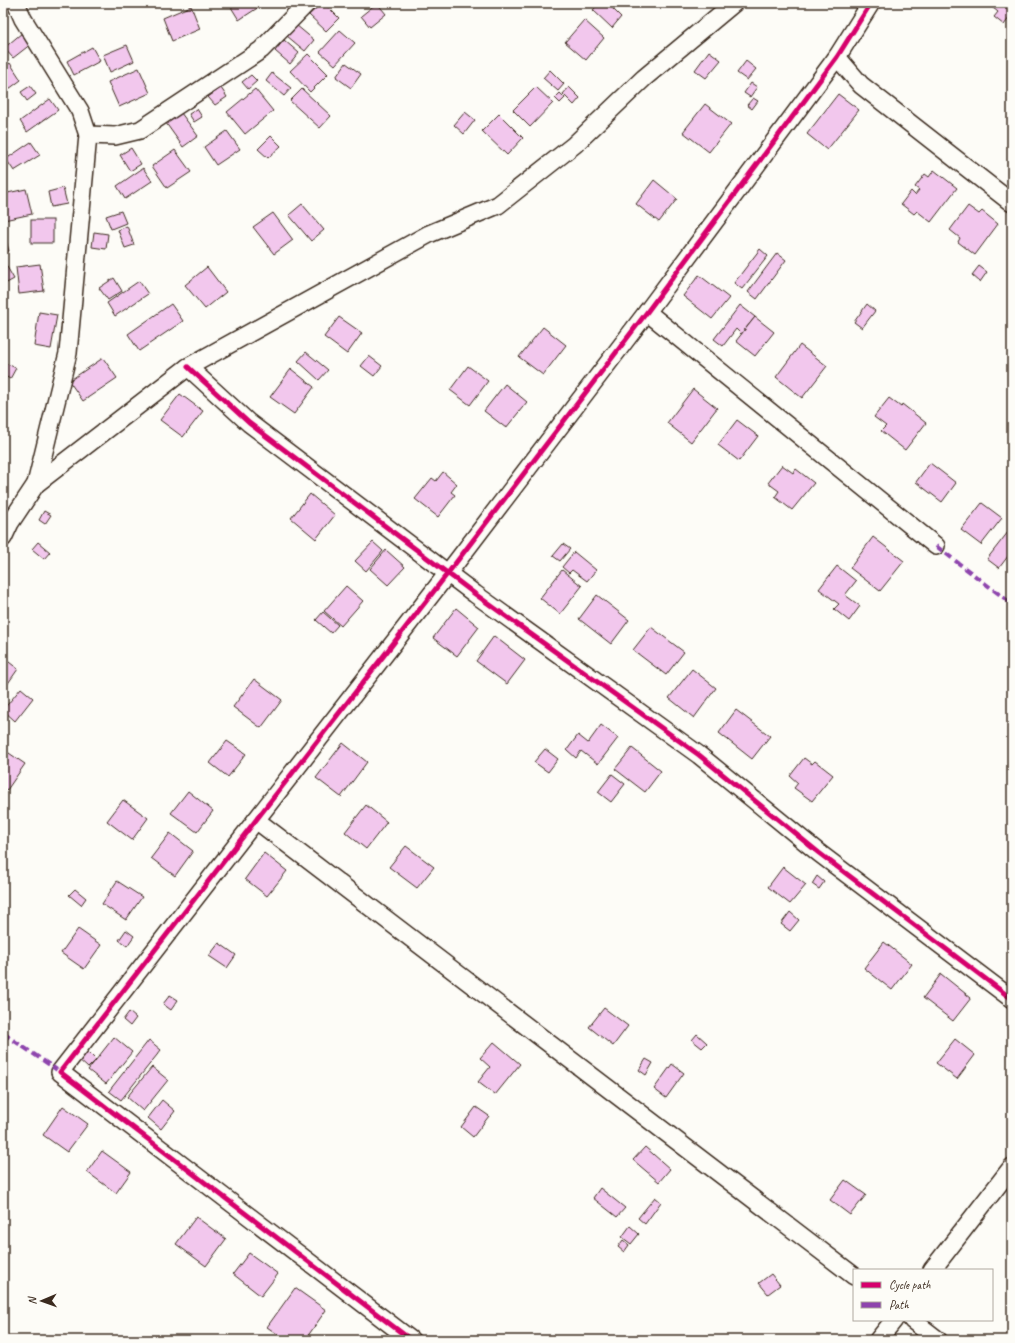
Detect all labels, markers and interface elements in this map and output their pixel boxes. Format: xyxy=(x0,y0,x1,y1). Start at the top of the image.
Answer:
legend xyxy=(853,1269,993,1321)
text: Cycle path xyxy=(889,1277,931,1293)
north arrow xyxy=(22,1281,62,1321)
text: N xyxy=(25,1296,39,1305)
text: Path xyxy=(889,1297,909,1313)

